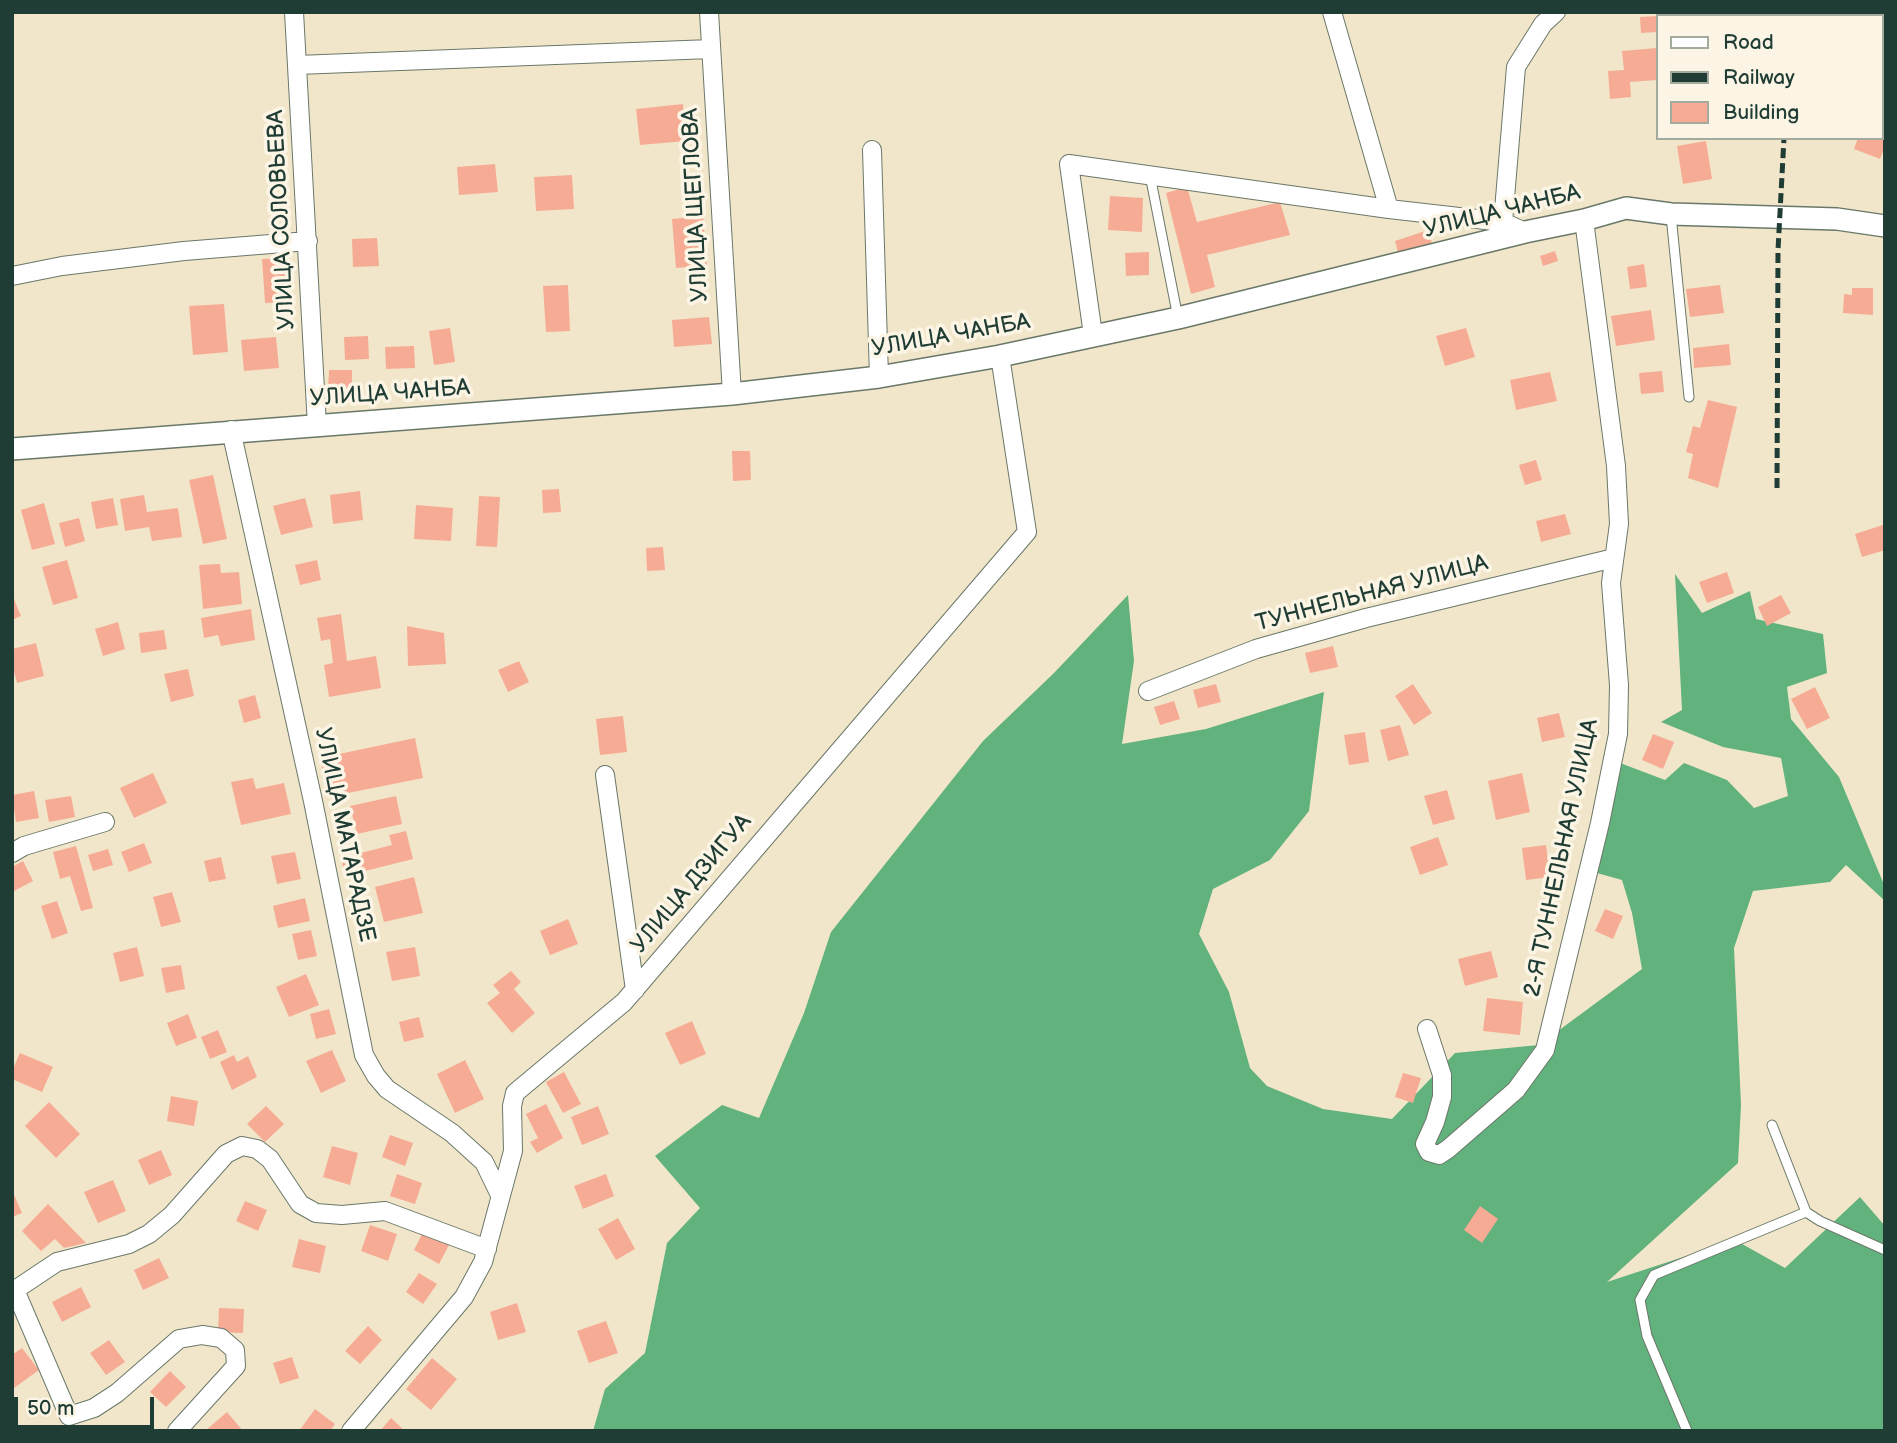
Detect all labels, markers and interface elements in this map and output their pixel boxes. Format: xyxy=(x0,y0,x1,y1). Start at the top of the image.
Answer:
legend xyxy=(1656,14,1883,140)
text: Road xyxy=(1723,30,1774,55)
text: Railway xyxy=(1723,65,1795,90)
text: Building xyxy=(1723,100,1799,125)
street label: УЛИЦА ЩЕГЛОВА xyxy=(677,107,715,303)
street label: УЛИЦА СОЛОВЬЕВА xyxy=(262,109,302,331)
street label: УЛИЦА ЧАНБА xyxy=(1421,179,1583,245)
street label: УЛИЦА ЧАНБА xyxy=(870,308,1032,364)
street label: УЛИЦА ЧАНБА xyxy=(309,375,471,413)
street label: ТУННЕЛЬНАЯ УЛИЦА xyxy=(1253,550,1491,638)
street label: 2-Я ТУННЕЛЬНАЯ УЛИЦА xyxy=(1519,717,1605,999)
street label: УЛИЦА МАТАРАДЗЕ xyxy=(308,725,380,945)
street label: УЛИЦА ДЗИГУА xyxy=(626,809,758,959)
scale bar xyxy=(18,1384,158,1428)
text: 50 m xyxy=(27,1396,74,1421)

